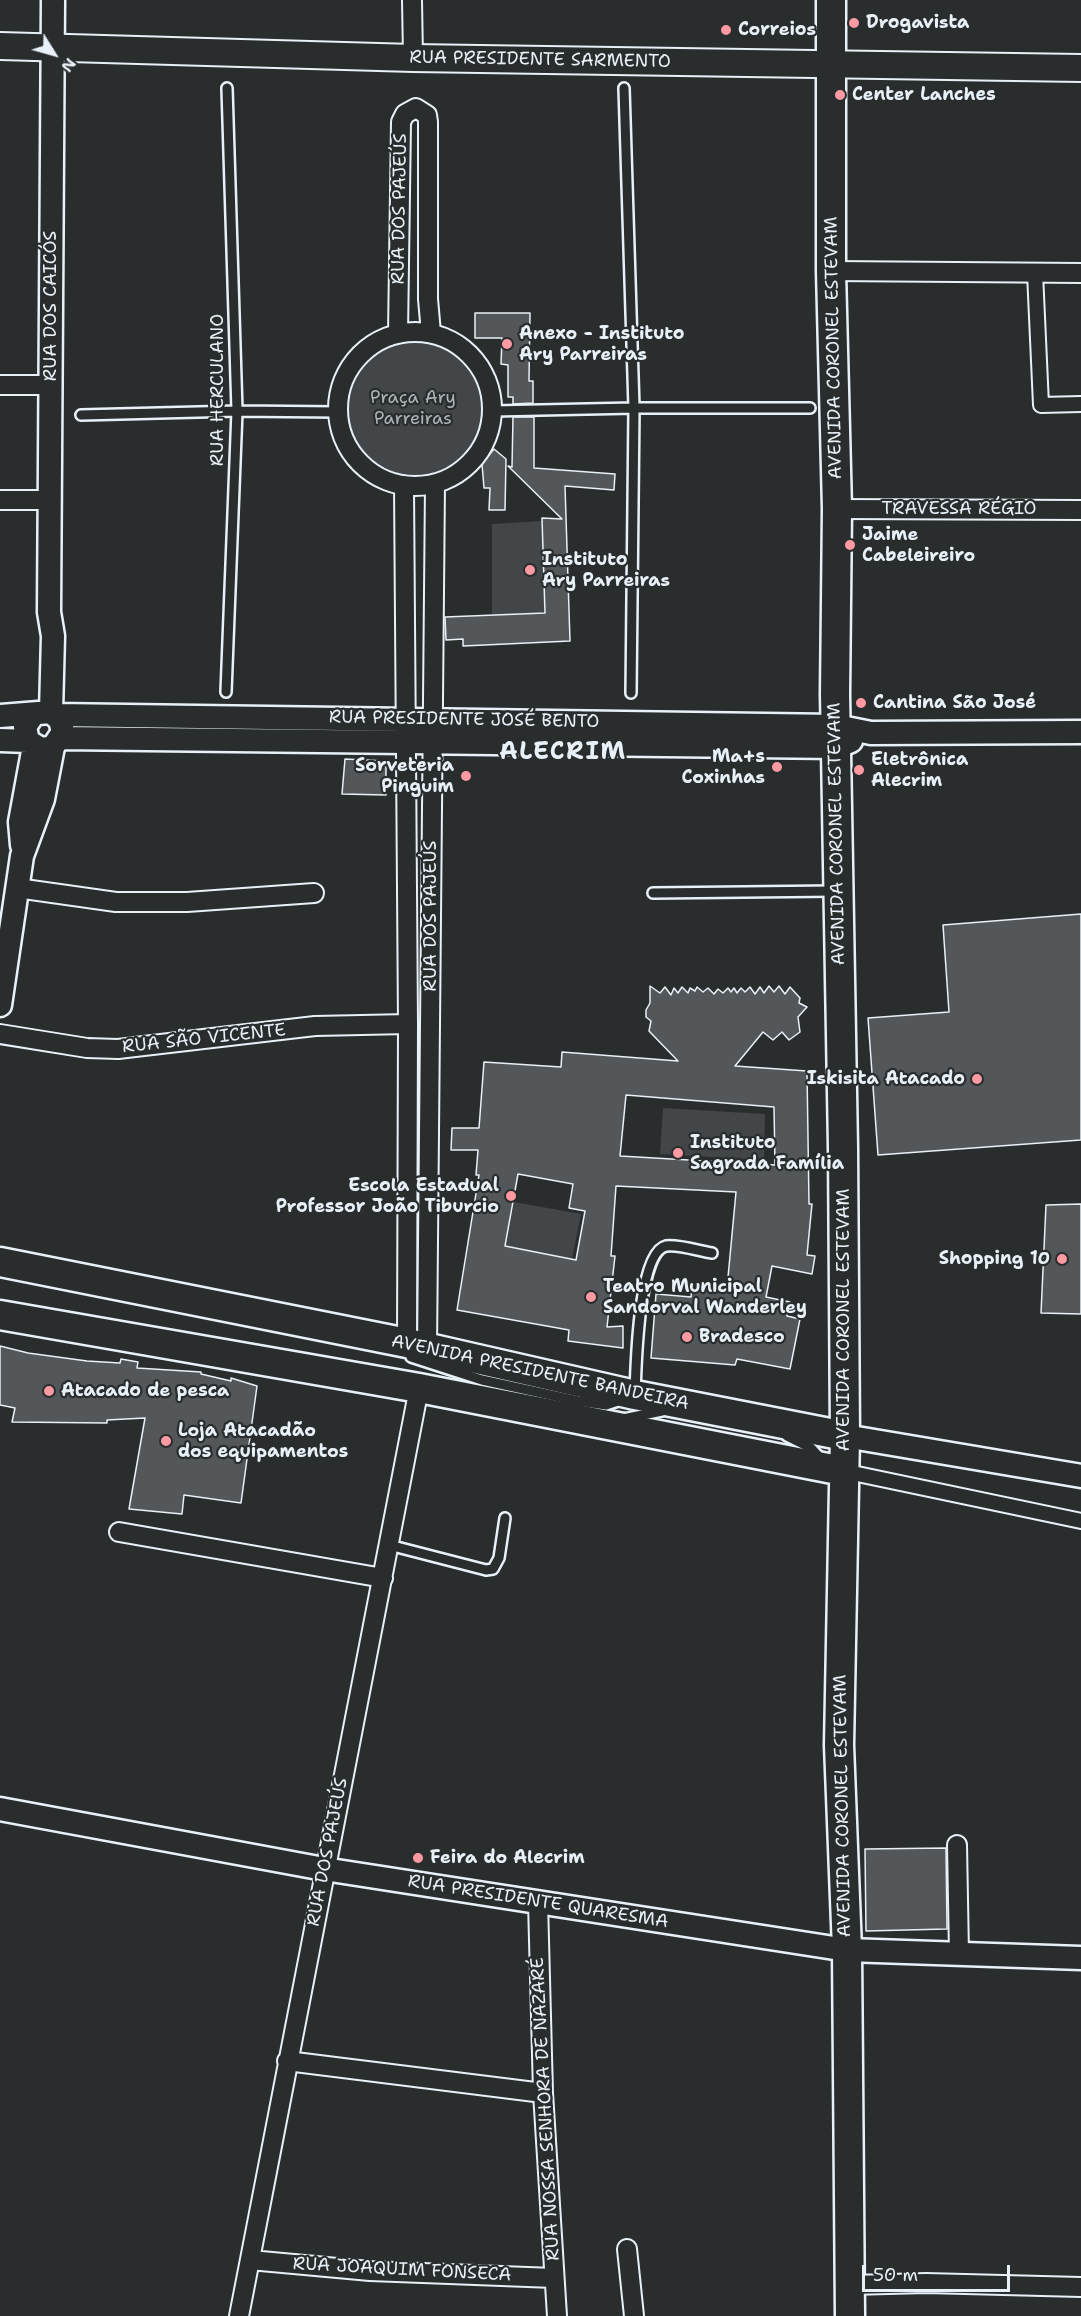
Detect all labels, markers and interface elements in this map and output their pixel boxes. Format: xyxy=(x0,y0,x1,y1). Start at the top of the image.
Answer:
place label: Drogavista xyxy=(866,12,969,34)
marker: Drogavista xyxy=(847,16,861,30)
place label: Correios xyxy=(738,19,816,41)
marker: Correios xyxy=(719,23,733,37)
north arrow xyxy=(24,24,84,84)
street label: RUA PRESIDENTE SARMENTO xyxy=(409,47,671,73)
text: N xyxy=(57,54,81,77)
place label: Center Lanches xyxy=(852,84,996,106)
marker: Center Lanches xyxy=(833,88,847,102)
street label: RUA DOS PAJEÚS xyxy=(388,133,412,285)
street label: AVENIDA CORONEL ESTEVAM xyxy=(821,216,847,480)
street label: RUA DOS CAICÓS xyxy=(40,231,62,381)
street label: RUA HERCULANO xyxy=(207,314,229,466)
place label: Anexo - Instituto Ary Parreiras xyxy=(519,323,684,366)
marker: Anexo - Instituto Ary Parreiras xyxy=(500,337,514,351)
park label: Praça Ary Parreiras xyxy=(370,387,456,430)
street label: TRAVESSA RÉGIO xyxy=(881,498,1037,520)
place label: Jaime Cabeleireiro xyxy=(862,524,975,566)
marker: Jaime Cabeleireiro xyxy=(843,538,857,552)
place label: Instituto Ary Parreiras xyxy=(542,549,670,592)
marker: Instituto Ary Parreiras xyxy=(523,563,537,577)
place label: Cantina São José xyxy=(873,692,1036,714)
marker: Cantina São José xyxy=(854,696,868,710)
street label: AVENIDA CORONEL ESTEVAM xyxy=(824,702,850,966)
street label: RUA PRESIDENTE JOSÉ BENTO xyxy=(329,707,599,733)
district label: ALECRIM xyxy=(499,739,627,767)
place label: Ma+s Coxinhas xyxy=(682,746,765,789)
place label: Eletrônica Alecrim xyxy=(871,749,968,792)
place label: Sorveteria Pinguim xyxy=(355,755,454,798)
marker: Ma+s Coxinhas xyxy=(770,760,784,774)
marker: Eletrônica Alecrim xyxy=(852,763,866,777)
marker: Sorveteria Pinguim xyxy=(459,769,473,783)
street label: RUA DOS PAJEÚS xyxy=(420,841,442,991)
street label: RUA SÃO VICENTE xyxy=(121,1020,287,1058)
place label: Iskisita Atacado xyxy=(807,1068,965,1090)
marker: Iskisita Atacado xyxy=(970,1072,984,1086)
place label: Instituto Sagrada Família xyxy=(690,1132,844,1174)
marker: Instituto Sagrada Família xyxy=(671,1146,685,1160)
place label: Escola Estadual Professor João Tiburcio xyxy=(276,1175,499,1218)
marker: Escola Estadual Professor João Tiburcio xyxy=(504,1189,518,1203)
street label: AVENIDA CORONEL ESTEVAM xyxy=(833,1189,855,1451)
place label: Shopping 10 xyxy=(939,1248,1050,1270)
marker: Shopping 10 xyxy=(1055,1252,1069,1266)
place label: Teatro Municipal Sandorval Wanderley xyxy=(603,1276,807,1318)
marker: Teatro Municipal Sandorval Wanderley xyxy=(584,1290,598,1304)
place label: Bradesco xyxy=(699,1326,785,1348)
marker: Bradesco xyxy=(680,1330,694,1344)
street label: AVENIDA PRESIDENTE BANDEIRA xyxy=(389,1331,691,1415)
place label: Atacado de pesca xyxy=(61,1380,229,1402)
marker: Atacado de pesca xyxy=(42,1384,56,1398)
place label: Loja Atacadão dos equipamentos xyxy=(178,1420,348,1462)
marker: Loja Atacadão dos equipamentos xyxy=(159,1434,173,1448)
street label: AVENIDA CORONEL ESTEVAM xyxy=(830,1674,856,1938)
street label: RUA DOS PAJEÚS xyxy=(303,1776,353,1928)
place label: Feira do Alecrim xyxy=(430,1847,585,1869)
marker: Feira do Alecrim xyxy=(411,1851,425,1865)
street label: RUA PRESIDENTE QUARESMA xyxy=(406,1871,670,1933)
street label: RUA NOSSA SENHORA DE NAZARÉ xyxy=(527,1957,565,2261)
street label: RUA JOAQUIM FONSECA xyxy=(292,2253,512,2287)
scale bar xyxy=(865,2253,1014,2291)
text: 50 m xyxy=(873,2263,918,2287)

